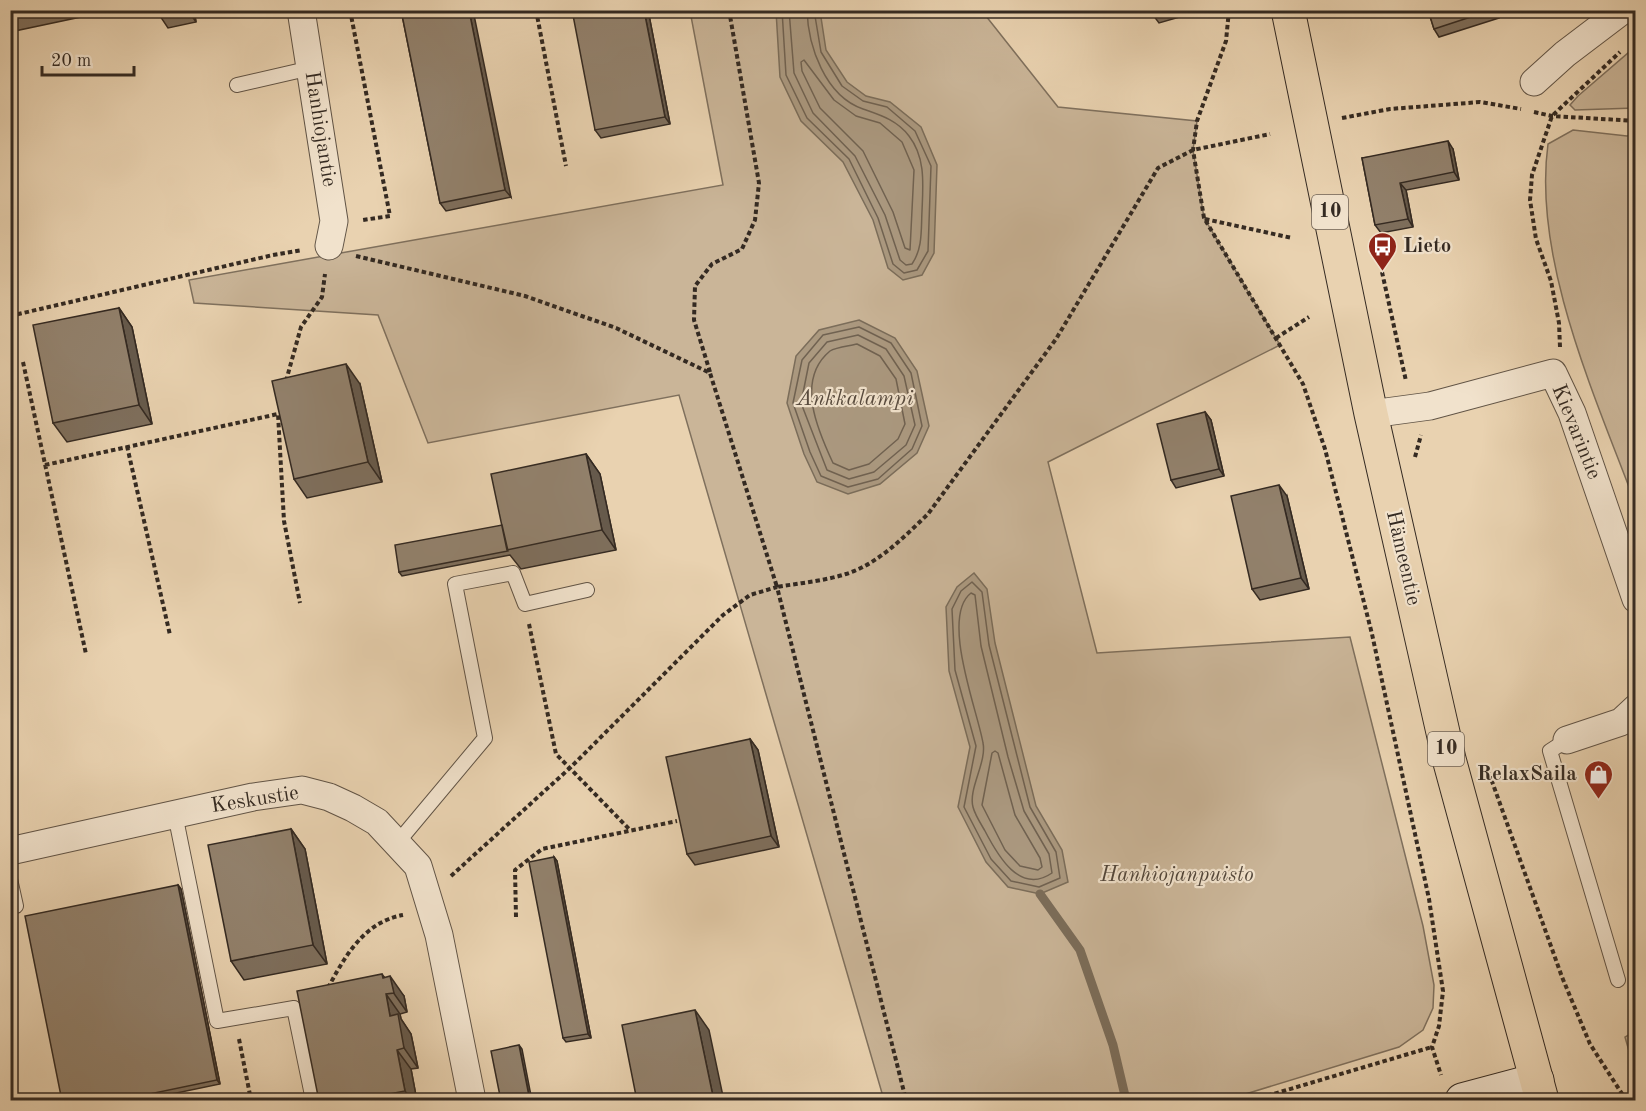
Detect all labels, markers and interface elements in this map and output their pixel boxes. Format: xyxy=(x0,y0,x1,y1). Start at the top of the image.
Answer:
scale bar xyxy=(42,39,134,77)
text: 20 m xyxy=(51,52,91,70)
street label: Hanhiojantie xyxy=(300,70,340,188)
road number: 10 xyxy=(1312,195,1348,229)
bus stop icon: Lieto xyxy=(1366,230,1398,272)
place label: Lieto xyxy=(1403,236,1451,257)
street label: Kievarintie xyxy=(1547,382,1605,482)
water label: Ankkalampi xyxy=(795,388,914,410)
street label: Hämeentie xyxy=(1382,508,1424,608)
road number: 10 xyxy=(1428,732,1464,766)
shop icon: RelaxSaila xyxy=(1582,758,1614,800)
place label: RelaxSaila xyxy=(1477,764,1577,785)
street label: Keskustie xyxy=(210,783,300,817)
park label: Hanhiojanpuisto xyxy=(1099,865,1254,886)

